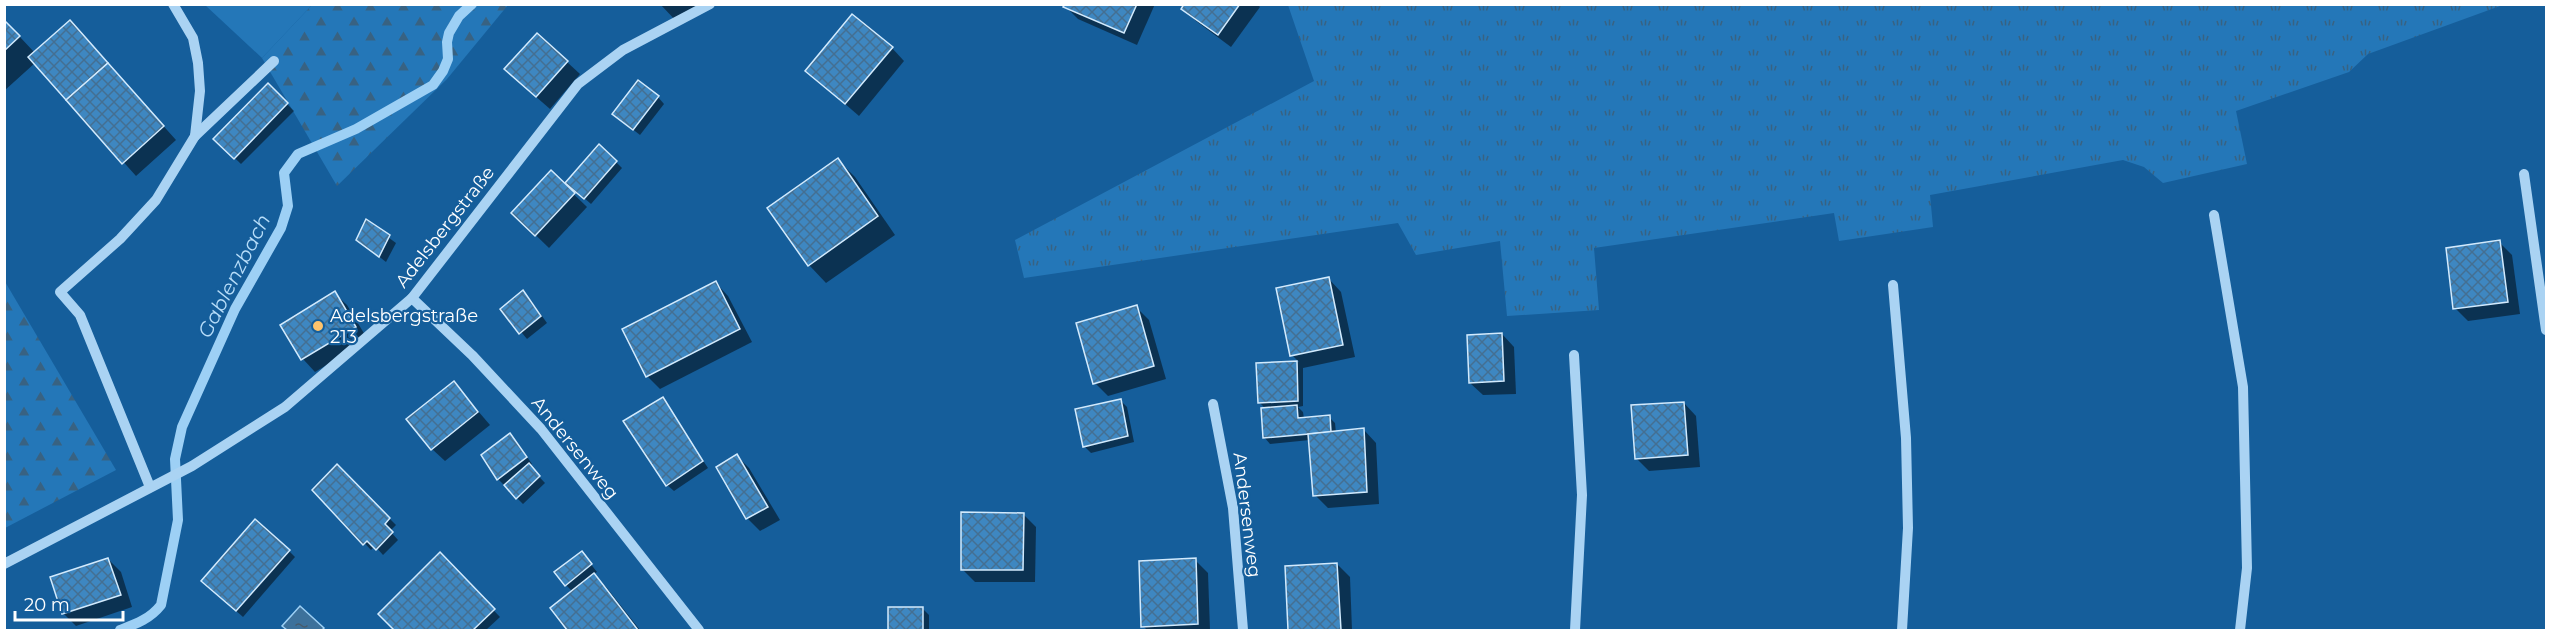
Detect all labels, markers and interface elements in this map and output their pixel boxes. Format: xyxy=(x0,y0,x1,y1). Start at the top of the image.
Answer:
street label: Adelsbergstraße xyxy=(391,162,499,292)
water label: Gablenzbach xyxy=(193,210,275,342)
place label: Adelsbergstraße 213 xyxy=(330,305,478,348)
marker: Adelsbergstraße 213 xyxy=(311,319,325,333)
street label: Andersenweg xyxy=(527,392,623,504)
street label: Andersenweg xyxy=(1228,451,1266,579)
scale bar xyxy=(15,584,123,622)
text: 20 m xyxy=(24,594,70,616)

